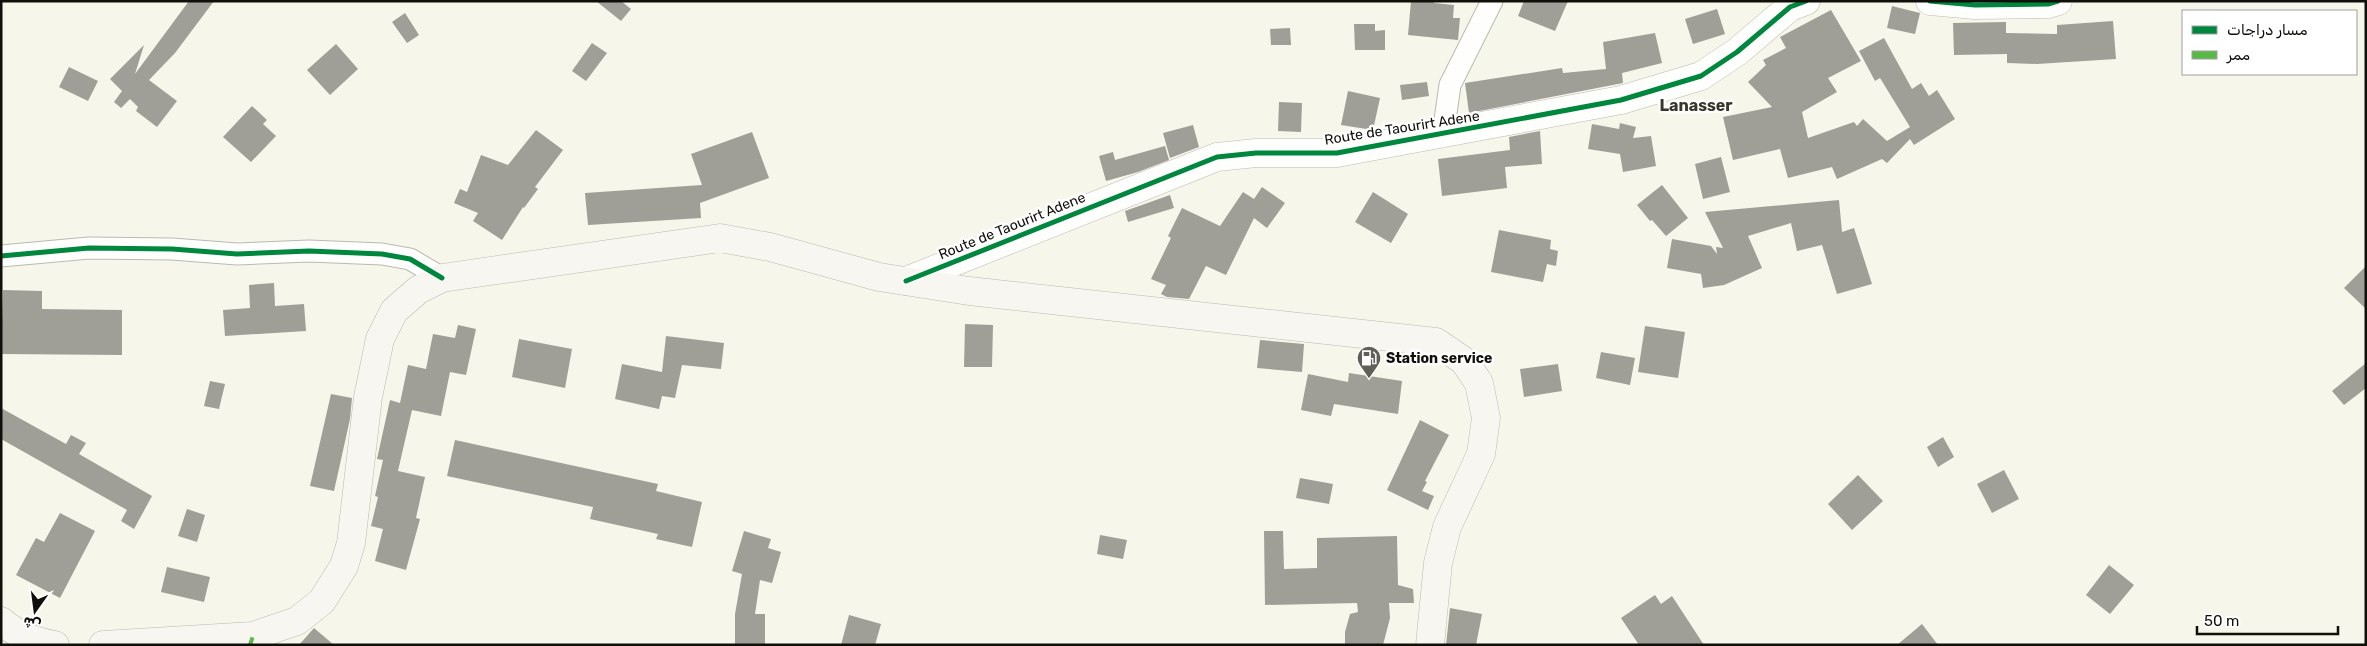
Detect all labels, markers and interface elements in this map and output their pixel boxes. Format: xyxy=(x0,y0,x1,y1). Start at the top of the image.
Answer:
legend xyxy=(2182,10,2357,75)
text: مسار دراجات xyxy=(2227,21,2308,39)
text: ممر xyxy=(2226,46,2250,64)
district label: Lanasser xyxy=(1659,96,1733,115)
street label: Route de Taourirt Adene xyxy=(1323,107,1481,149)
street label: Route de Taourirt Adene xyxy=(936,189,1088,263)
fuel station icon: Station service xyxy=(1356,345,1382,379)
place label: Station service xyxy=(1386,350,1492,367)
north arrow xyxy=(10,586,60,636)
scale bar xyxy=(2197,604,2338,636)
text: 50 m xyxy=(2204,612,2239,630)
text: ش xyxy=(21,613,43,634)

